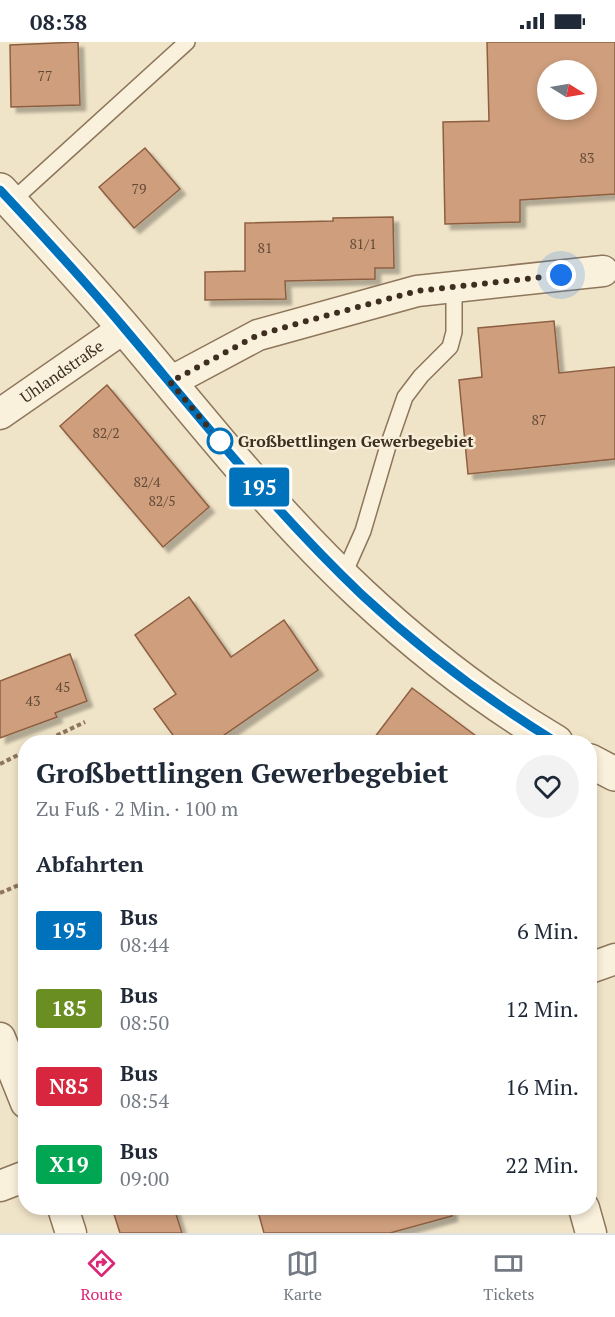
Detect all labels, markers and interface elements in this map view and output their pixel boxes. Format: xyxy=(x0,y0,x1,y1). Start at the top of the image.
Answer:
text: 08:38 xyxy=(30,7,87,36)
north arrow xyxy=(537,60,597,120)
map controls xyxy=(537,60,597,120)
house number: 77 xyxy=(38,66,52,85)
house number: 83 xyxy=(580,148,594,167)
house number: 79 xyxy=(132,179,146,198)
house number: 81/1 xyxy=(349,234,377,253)
house number: 81 xyxy=(258,238,272,257)
your location xyxy=(546,260,576,290)
street label: Uhlandstraße xyxy=(16,335,108,408)
house number: 87 xyxy=(532,410,546,429)
house number: 82/2 xyxy=(92,423,120,442)
marker: Großbettlingen Gewerbegebiet xyxy=(207,428,233,454)
place label: Großbettlingen Gewerbegebiet xyxy=(238,430,474,452)
line badge: 195 xyxy=(224,468,294,506)
house number: 82/4 xyxy=(133,472,161,491)
text: 195 xyxy=(241,473,277,501)
house number: 82/5 xyxy=(148,491,176,510)
house number: 45 xyxy=(56,677,70,696)
house number: 43 xyxy=(26,691,40,710)
text: Großbettlingen Gewerbegebiet xyxy=(36,754,448,791)
button: heart xyxy=(516,755,579,818)
text: Zu Fuß · 2 Min. · 100 m xyxy=(36,795,238,822)
text: Abfahrten xyxy=(36,849,144,878)
text: Bus xyxy=(120,902,158,931)
text: 195 xyxy=(51,916,87,944)
text: 6 Min. xyxy=(517,916,579,945)
text: 08:44 xyxy=(120,931,169,958)
text: Bus xyxy=(120,980,158,1009)
text: 185 xyxy=(51,994,87,1022)
text: 12 Min. xyxy=(505,994,579,1023)
text: 08:50 xyxy=(120,1009,169,1036)
text: Bus xyxy=(120,1058,158,1087)
text: N85 xyxy=(49,1072,89,1100)
text: 16 Min. xyxy=(505,1072,579,1101)
text: 08:54 xyxy=(120,1087,169,1114)
text: Bus xyxy=(120,1136,158,1165)
text: X19 xyxy=(49,1150,89,1178)
text: 22 Min. xyxy=(505,1150,579,1179)
text: 09:00 xyxy=(120,1165,169,1192)
tab: Route xyxy=(81,1247,122,1305)
tab: Karte xyxy=(284,1247,322,1305)
tab: Tickets xyxy=(483,1247,534,1305)

